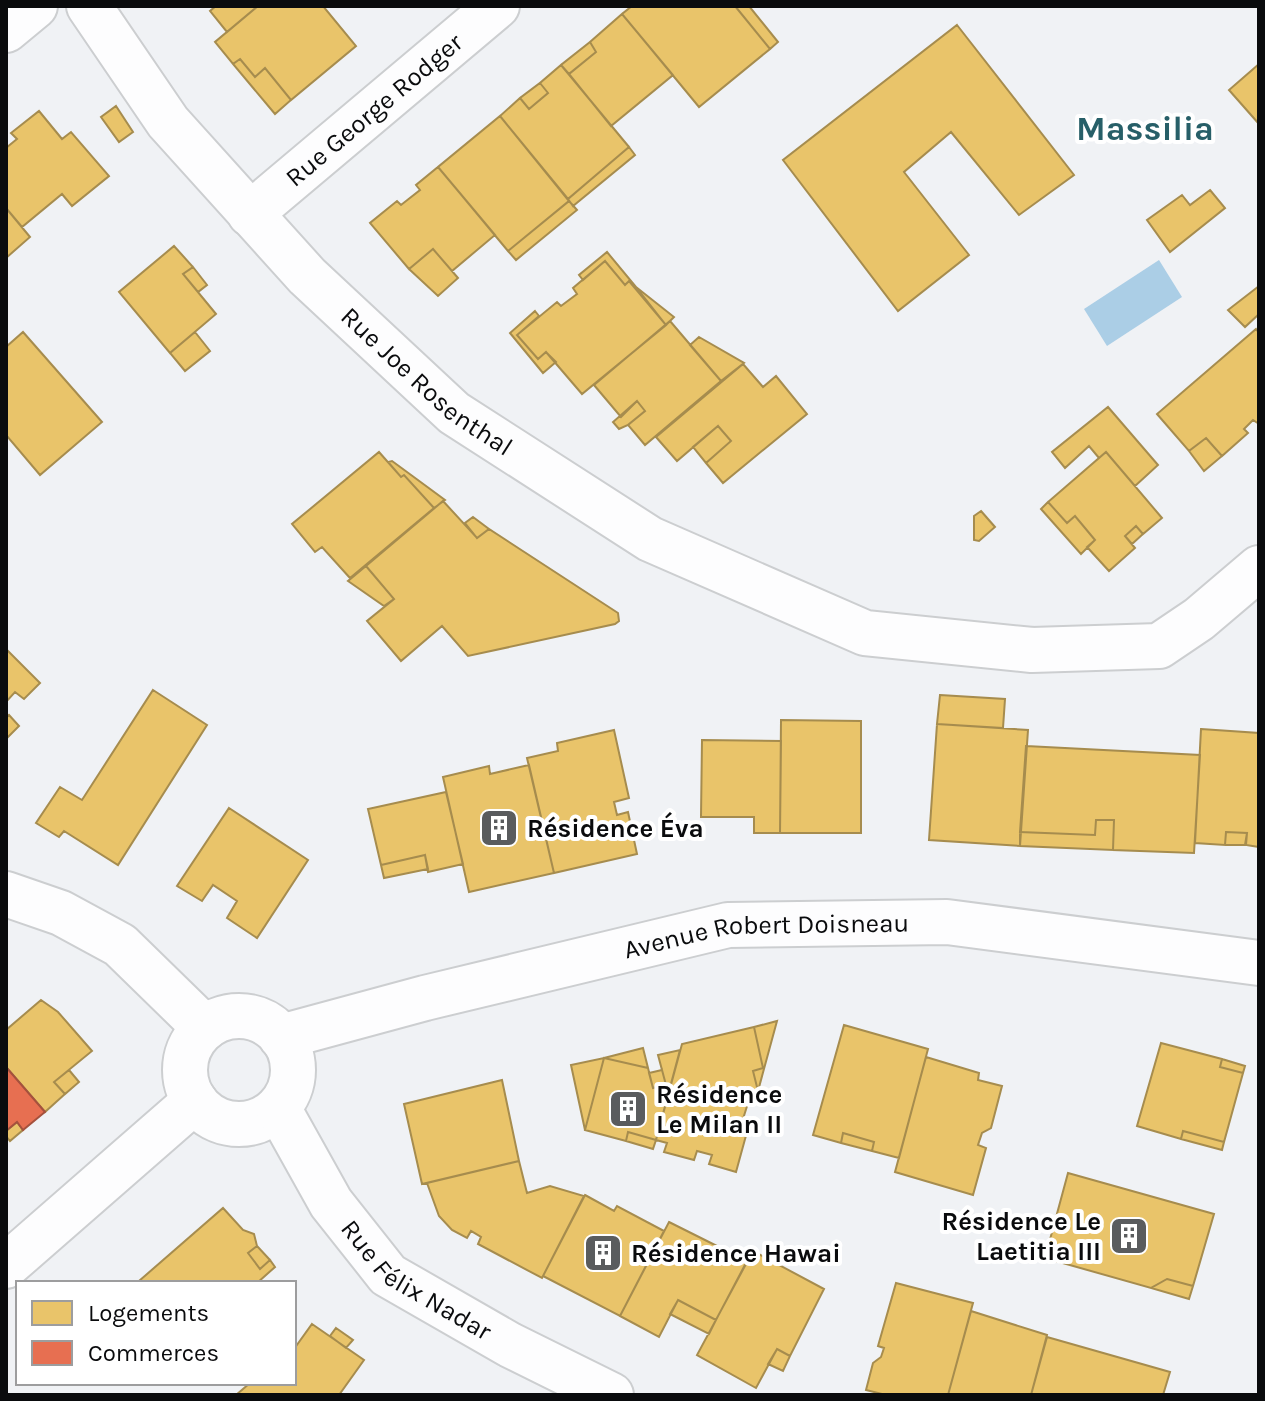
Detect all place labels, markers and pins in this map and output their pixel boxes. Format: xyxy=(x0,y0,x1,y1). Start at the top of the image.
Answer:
building icon: Résidence Éva xyxy=(478,807,520,849)
place label: Résidence Éva xyxy=(527,812,704,844)
place label: Résidence Le Milan II xyxy=(656,1079,782,1140)
building icon: Résidence Le Milan II xyxy=(607,1088,649,1130)
place label: Résidence Le Laetitia III xyxy=(942,1206,1101,1267)
building icon: Résidence Le Laetitia III xyxy=(1108,1215,1150,1257)
building icon: Résidence Hawai xyxy=(582,1232,624,1274)
place label: Résidence Hawai xyxy=(631,1238,841,1269)

